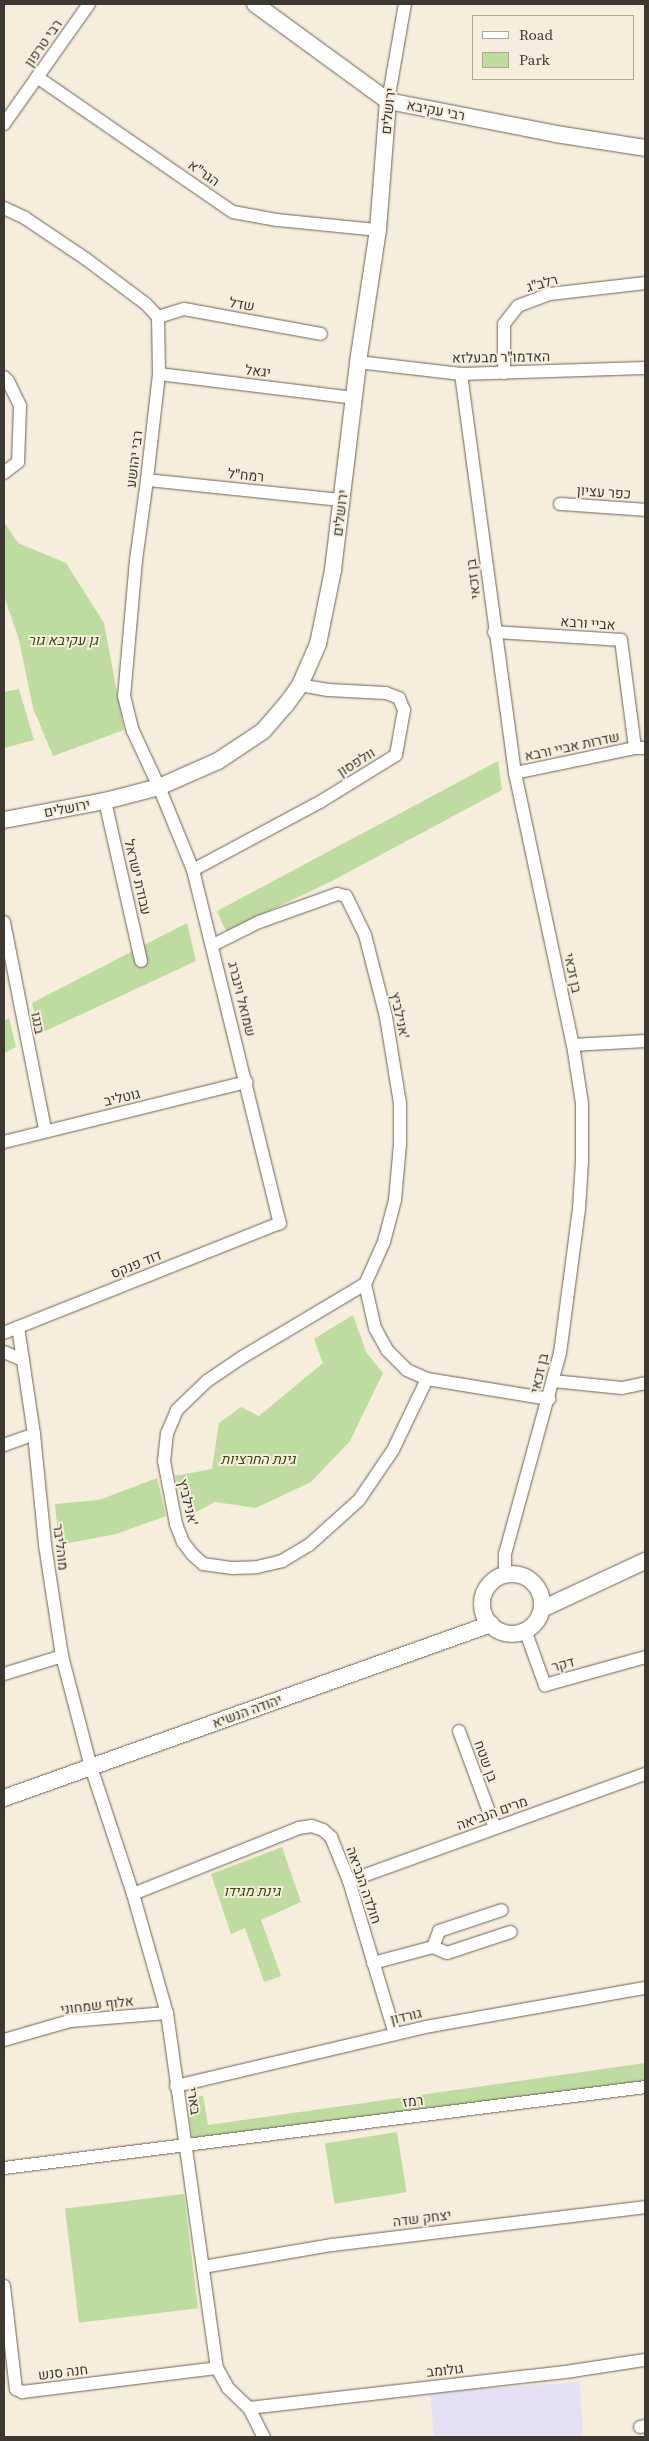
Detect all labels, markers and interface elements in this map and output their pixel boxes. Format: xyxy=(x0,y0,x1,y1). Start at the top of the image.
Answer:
legend xyxy=(472,15,634,80)
street label: רבי טרפון xyxy=(21,16,65,70)
text: Road xyxy=(519,24,553,45)
text: Park xyxy=(519,49,550,70)
street label: ירושלים xyxy=(377,87,399,135)
street label: רבי עקיבא xyxy=(405,96,467,124)
street label: הגר"א xyxy=(185,156,223,190)
street label: רלב"ג xyxy=(524,271,560,295)
street label: שדל xyxy=(228,294,256,314)
street label: האדמו"ר מבעלזא xyxy=(452,348,550,366)
street label: יגאל xyxy=(244,361,272,381)
street label: רבי יהושע xyxy=(122,429,146,489)
street label: רמח"ל xyxy=(227,465,265,485)
street label: כפר עציון xyxy=(576,482,632,502)
street label: ירושלים xyxy=(329,489,351,537)
street label: בן זכאי xyxy=(462,558,484,600)
street label: אביי ורבא xyxy=(560,613,616,633)
park label: גן עקיבא גור xyxy=(28,632,98,648)
street label: שדרות אביי ורבא xyxy=(523,728,621,764)
street label: וולפסון xyxy=(334,744,378,780)
street label: ירושלים xyxy=(43,795,91,821)
street label: עבודת ישראל xyxy=(121,837,155,917)
street label: בן זכאי xyxy=(561,952,585,994)
street label: שמואל וינברג xyxy=(225,960,259,1038)
street label: אנילביץ' xyxy=(387,990,413,1040)
street label: בנגו xyxy=(28,1011,48,1035)
street label: גוטליב xyxy=(102,1085,142,1109)
street label: דוד פנקס xyxy=(108,1246,164,1282)
street label: בן זכאי xyxy=(526,1351,552,1395)
park label: גינת החרציות xyxy=(220,1451,296,1467)
street label: אנילביץ' xyxy=(175,1477,201,1527)
street label: מוהליבר xyxy=(50,1523,72,1571)
street label: דקר xyxy=(550,1653,576,1675)
street label: יהודה הנשיא xyxy=(210,1691,284,1731)
street label: בן שטח xyxy=(471,1738,501,1784)
street label: מרים הנביאה xyxy=(454,1792,530,1834)
street label: חולדה הנביאה xyxy=(343,1844,385,1926)
park label: גינת מגידו xyxy=(224,1883,280,1899)
street label: אלוף שמחוני xyxy=(59,1992,135,2018)
street label: גורדון xyxy=(389,2004,423,2028)
street label: בארי xyxy=(184,2086,204,2116)
street label: רמז xyxy=(402,2091,424,2111)
street label: יצחק שדה xyxy=(392,2206,452,2230)
street label: גולומב xyxy=(426,2360,464,2380)
street label: חנה סנש xyxy=(37,2361,89,2383)

